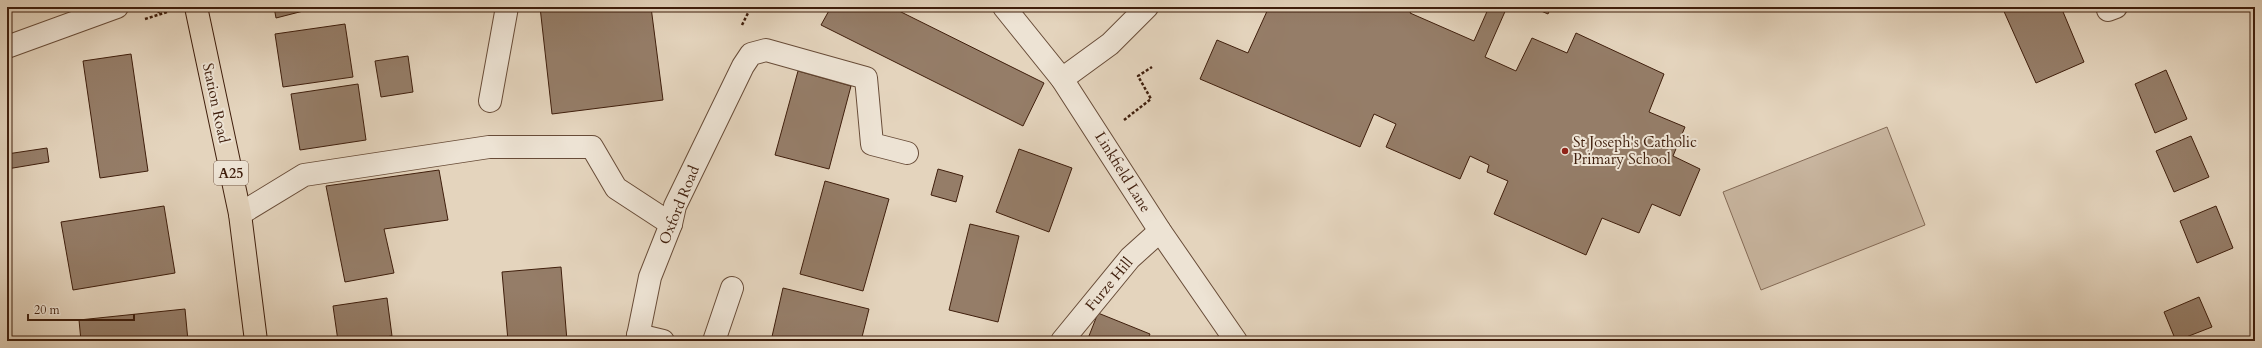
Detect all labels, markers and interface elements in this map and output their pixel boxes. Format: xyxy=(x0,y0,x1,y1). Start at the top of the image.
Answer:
street label: Station Road xyxy=(198,61,234,145)
street label: Linkfield Lane xyxy=(1090,128,1156,216)
place label: St Joseph's Catholic Primary School xyxy=(1573,132,1697,169)
marker: St Joseph's Catholic Primary School xyxy=(1560,146,1570,156)
road number: A25 xyxy=(214,161,248,185)
street label: Oxford Road xyxy=(654,163,704,247)
street label: Furze Hill xyxy=(1081,253,1137,315)
scale bar xyxy=(28,296,134,322)
text: 20 m xyxy=(34,302,61,318)

